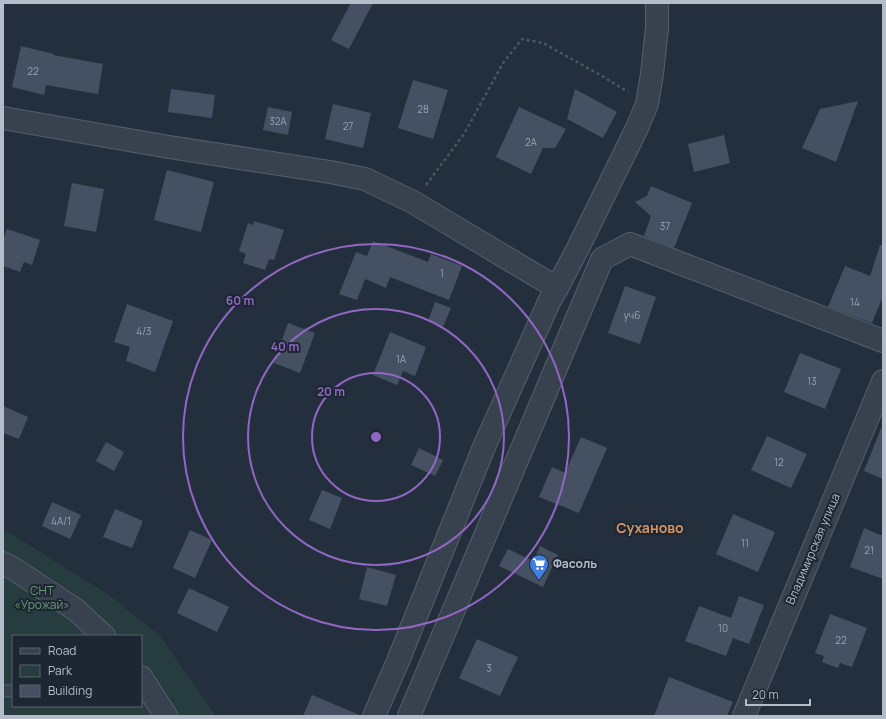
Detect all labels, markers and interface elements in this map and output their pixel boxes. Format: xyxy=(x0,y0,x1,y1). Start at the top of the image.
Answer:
house number: 22 xyxy=(27,64,39,78)
house number: 28 xyxy=(417,102,429,116)
house number: 32А xyxy=(269,114,287,128)
house number: 27 xyxy=(343,119,353,133)
house number: 2А xyxy=(525,135,538,149)
house number: 37 xyxy=(660,219,670,233)
house number: 1 xyxy=(440,266,444,280)
text: 60 m xyxy=(226,292,254,309)
house number: 14 xyxy=(850,295,860,309)
house number: уч6 xyxy=(624,308,640,322)
house number: 4/3 xyxy=(136,324,152,338)
text: 40 m xyxy=(271,338,299,355)
house number: 1А xyxy=(396,352,407,366)
house number: 13 xyxy=(807,374,817,388)
text: 20 m xyxy=(317,383,345,400)
centre of rings xyxy=(369,430,383,444)
house number: 12 xyxy=(774,455,784,469)
street label: Владимирская улица xyxy=(781,491,844,607)
house number: 4А/1 xyxy=(51,514,71,528)
district label: Суханово xyxy=(616,518,684,537)
house number: 11 xyxy=(741,536,749,550)
house number: 21 xyxy=(864,543,874,557)
supermarket icon: Фасоль xyxy=(528,553,550,581)
place label: Фасоль xyxy=(553,555,597,572)
park label: СНТ «Урожай» xyxy=(14,582,70,613)
house number: 10 xyxy=(718,621,728,635)
house number: 22 xyxy=(835,633,847,647)
legend xyxy=(12,635,142,707)
text: Road xyxy=(48,642,76,659)
house number: 3 xyxy=(486,661,492,675)
text: Park xyxy=(48,662,73,679)
scale bar xyxy=(746,681,810,707)
text: Building xyxy=(48,682,92,699)
text: 20 m xyxy=(752,686,779,703)

